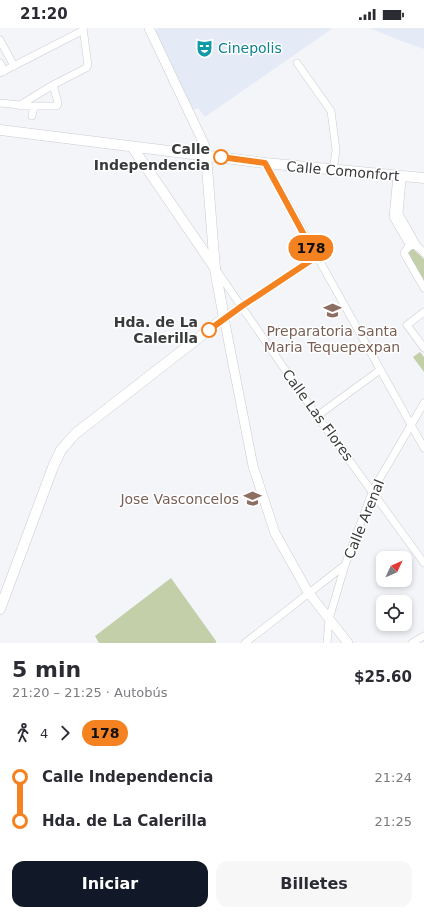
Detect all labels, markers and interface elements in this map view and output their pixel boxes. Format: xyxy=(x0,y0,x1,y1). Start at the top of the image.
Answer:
text: 21:20 xyxy=(20,5,68,23)
theatre icon: Cinepolis xyxy=(195,38,215,58)
place label: Cinepolis xyxy=(218,40,282,56)
place label: Calle Independencia xyxy=(94,141,210,173)
marker: Calle Independencia xyxy=(213,149,229,165)
street label: Calle Comonfort xyxy=(286,158,401,184)
line badge: 178 xyxy=(288,235,334,261)
text: 178 xyxy=(296,240,326,256)
school or university icon: Preparatoria Santa Maria Tequepexpan xyxy=(322,301,342,321)
place label: Hda. de La Calerilla xyxy=(114,314,198,346)
marker: Hda. de La Calerilla xyxy=(201,322,217,338)
place label: Preparatoria Santa Maria Tequepexpan xyxy=(264,323,400,355)
street label: Calle Las Flores xyxy=(279,366,357,464)
street label: Calle Arenal xyxy=(341,477,387,561)
school or university icon: Jose Vasconcelos xyxy=(242,489,262,509)
place label: Jose Vasconcelos xyxy=(119,491,239,507)
north arrow xyxy=(376,551,412,587)
map controls xyxy=(376,551,412,631)
button: locate xyxy=(376,595,412,631)
text: 5 min xyxy=(12,657,81,682)
text: $25.60 xyxy=(354,668,412,686)
text: 21:20 – 21:25 · Autobús xyxy=(12,685,168,700)
icon: walk xyxy=(12,722,34,744)
icon: forward xyxy=(54,722,76,744)
text: 178 xyxy=(90,725,120,741)
text: 4 xyxy=(40,726,48,741)
text: Calle Independencia xyxy=(42,768,213,786)
text: 21:24 xyxy=(375,770,412,785)
text: Hda. de La Calerilla xyxy=(42,812,207,830)
text: 21:25 xyxy=(375,814,412,829)
button: Iniciar xyxy=(12,861,208,907)
button: Billetes xyxy=(216,861,412,907)

